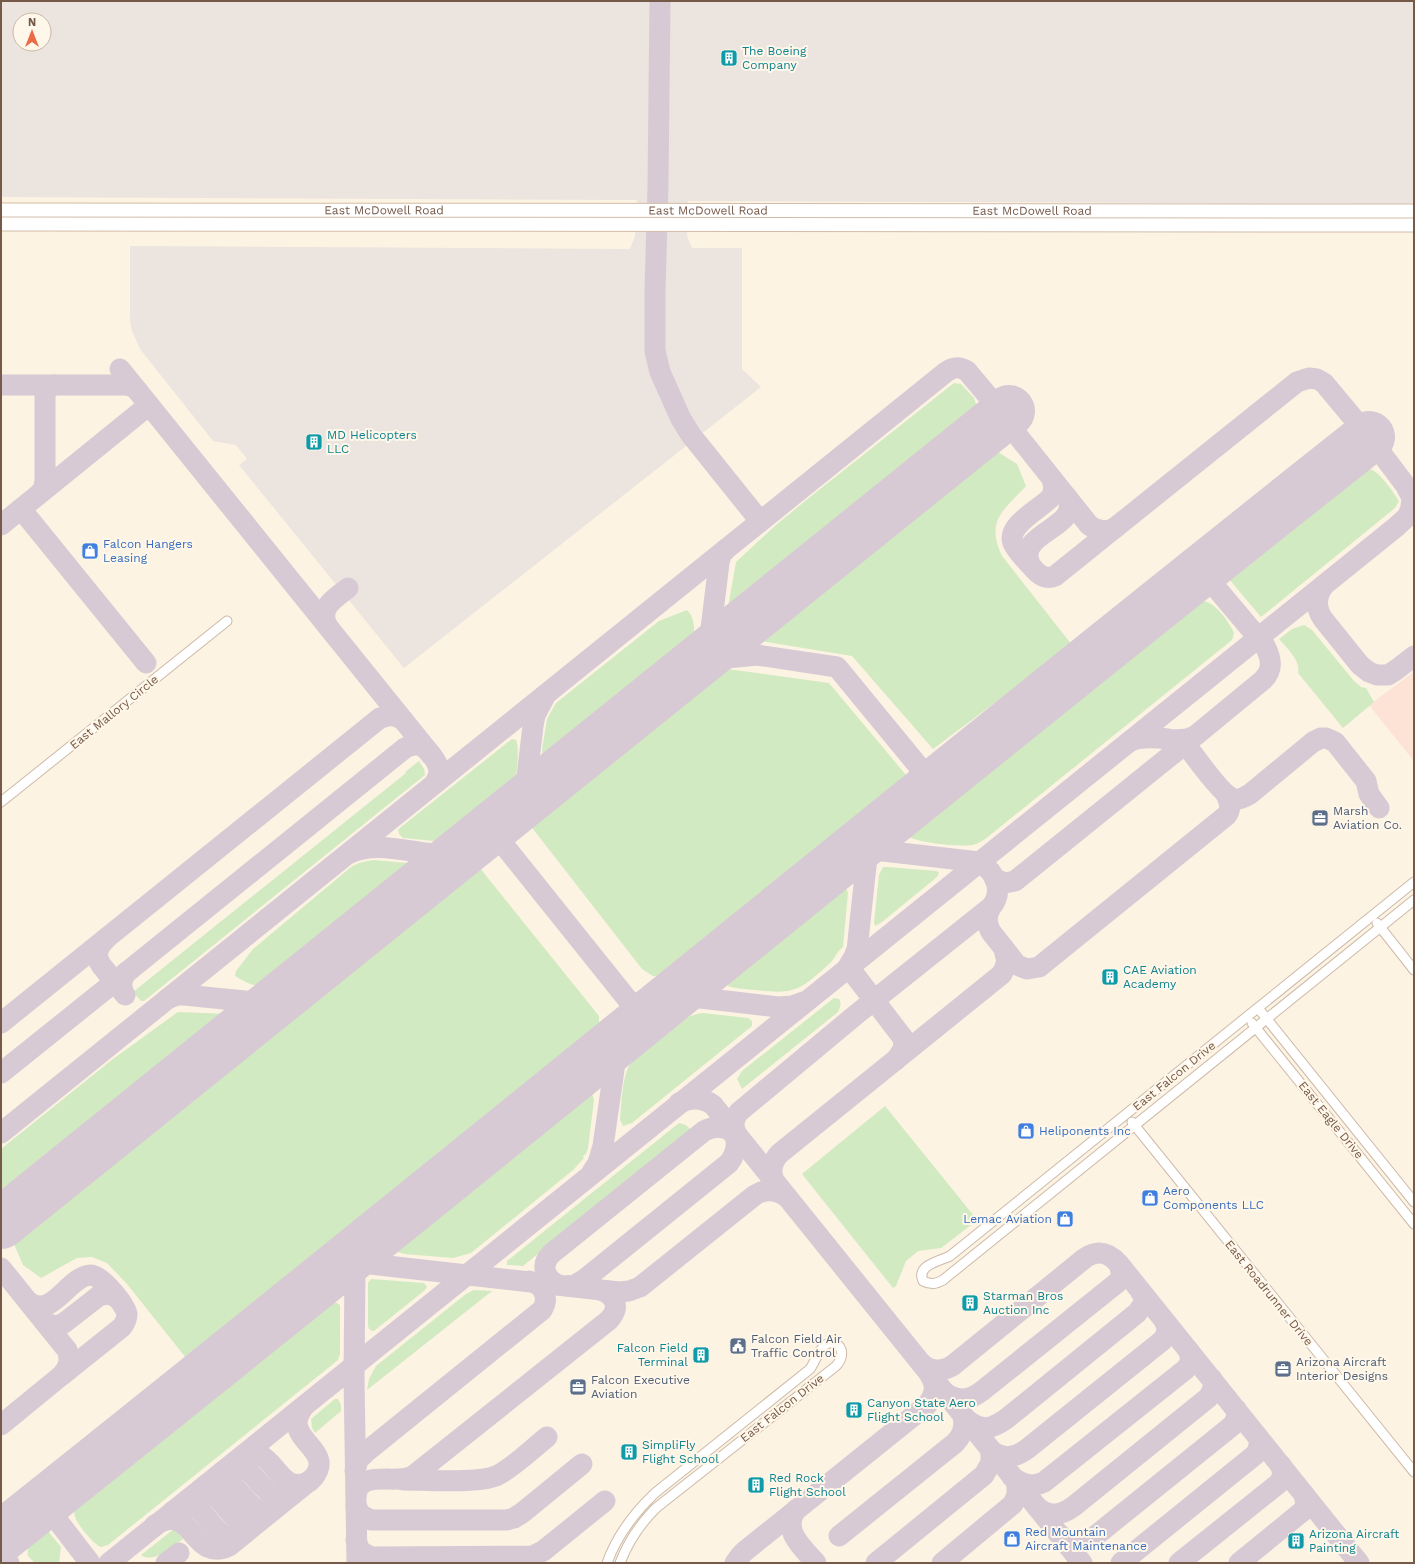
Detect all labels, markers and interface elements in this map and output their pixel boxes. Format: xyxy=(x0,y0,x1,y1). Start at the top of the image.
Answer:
north arrow xyxy=(12,12,52,52)
text: N xyxy=(28,16,36,29)
place label: The Boeing Company xyxy=(742,44,807,72)
building icon: The Boeing Company xyxy=(719,48,739,68)
street label: East McDowell Road xyxy=(324,203,444,217)
street label: East McDowell Road xyxy=(648,203,768,218)
street label: East McDowell Road xyxy=(972,204,1092,218)
place label: MD Helicopters LLC xyxy=(327,428,417,456)
building icon: MD Helicopters LLC xyxy=(304,432,324,452)
place label: Falcon Hangers Leasing xyxy=(103,537,193,565)
shop icon: Falcon Hangers Leasing xyxy=(80,541,100,561)
street label: East Mallory Circle xyxy=(67,672,161,752)
place label: Marsh Aviation Co. xyxy=(1333,804,1402,832)
office icon: Marsh Aviation Co. xyxy=(1310,808,1330,828)
place label: CAE Aviation Academy xyxy=(1123,963,1197,991)
building icon: CAE Aviation Academy xyxy=(1100,967,1120,987)
street label: East Falcon Drive xyxy=(1130,1038,1218,1114)
street label: East Eagle Drive xyxy=(1296,1079,1366,1161)
shop icon: Heliponents Inc xyxy=(1016,1121,1036,1141)
place label: Heliponents Inc xyxy=(1039,1124,1131,1138)
place label: Aero Components LLC xyxy=(1163,1184,1264,1212)
shop icon: Aero Components LLC xyxy=(1140,1188,1160,1208)
shop icon: Lemac Aviation xyxy=(1055,1209,1075,1229)
place label: Lemac Aviation xyxy=(963,1212,1052,1226)
street label: East Roadrunner Drive xyxy=(1222,1237,1316,1349)
place label: Starman Bros Auction Inc xyxy=(983,1289,1063,1317)
building icon: Starman Bros Auction Inc xyxy=(960,1293,980,1313)
place label: Falcon Field Air Traffic Control xyxy=(751,1332,842,1360)
public building icon: Falcon Field Air Traffic Control xyxy=(728,1336,748,1356)
place label: Falcon Field Terminal xyxy=(617,1341,688,1369)
building icon: Falcon Field Terminal xyxy=(691,1345,711,1365)
place label: Arizona Aircraft Interior Designs xyxy=(1296,1355,1388,1383)
office icon: Arizona Aircraft Interior Designs xyxy=(1273,1359,1293,1379)
street label: East Falcon Drive xyxy=(737,1371,827,1445)
place label: Falcon Executive Aviation xyxy=(591,1373,690,1401)
office icon: Falcon Executive Aviation xyxy=(568,1377,588,1397)
place label: Canyon State Aero Flight School xyxy=(867,1396,976,1424)
building icon: Canyon State Aero Flight School xyxy=(844,1400,864,1420)
place label: SimpliFly Flight School xyxy=(642,1438,719,1466)
building icon: SimpliFly Flight School xyxy=(619,1442,639,1462)
place label: Red Rock Flight School xyxy=(769,1471,846,1499)
building icon: Red Rock Flight School xyxy=(746,1475,766,1495)
place label: Red Mountain Aircraft Maintenance xyxy=(1025,1525,1147,1553)
place label: Arizona Aircraft Painting xyxy=(1309,1527,1399,1555)
shop icon: Red Mountain Aircraft Maintenance xyxy=(1002,1529,1022,1549)
building icon: Arizona Aircraft Painting xyxy=(1286,1531,1306,1551)

